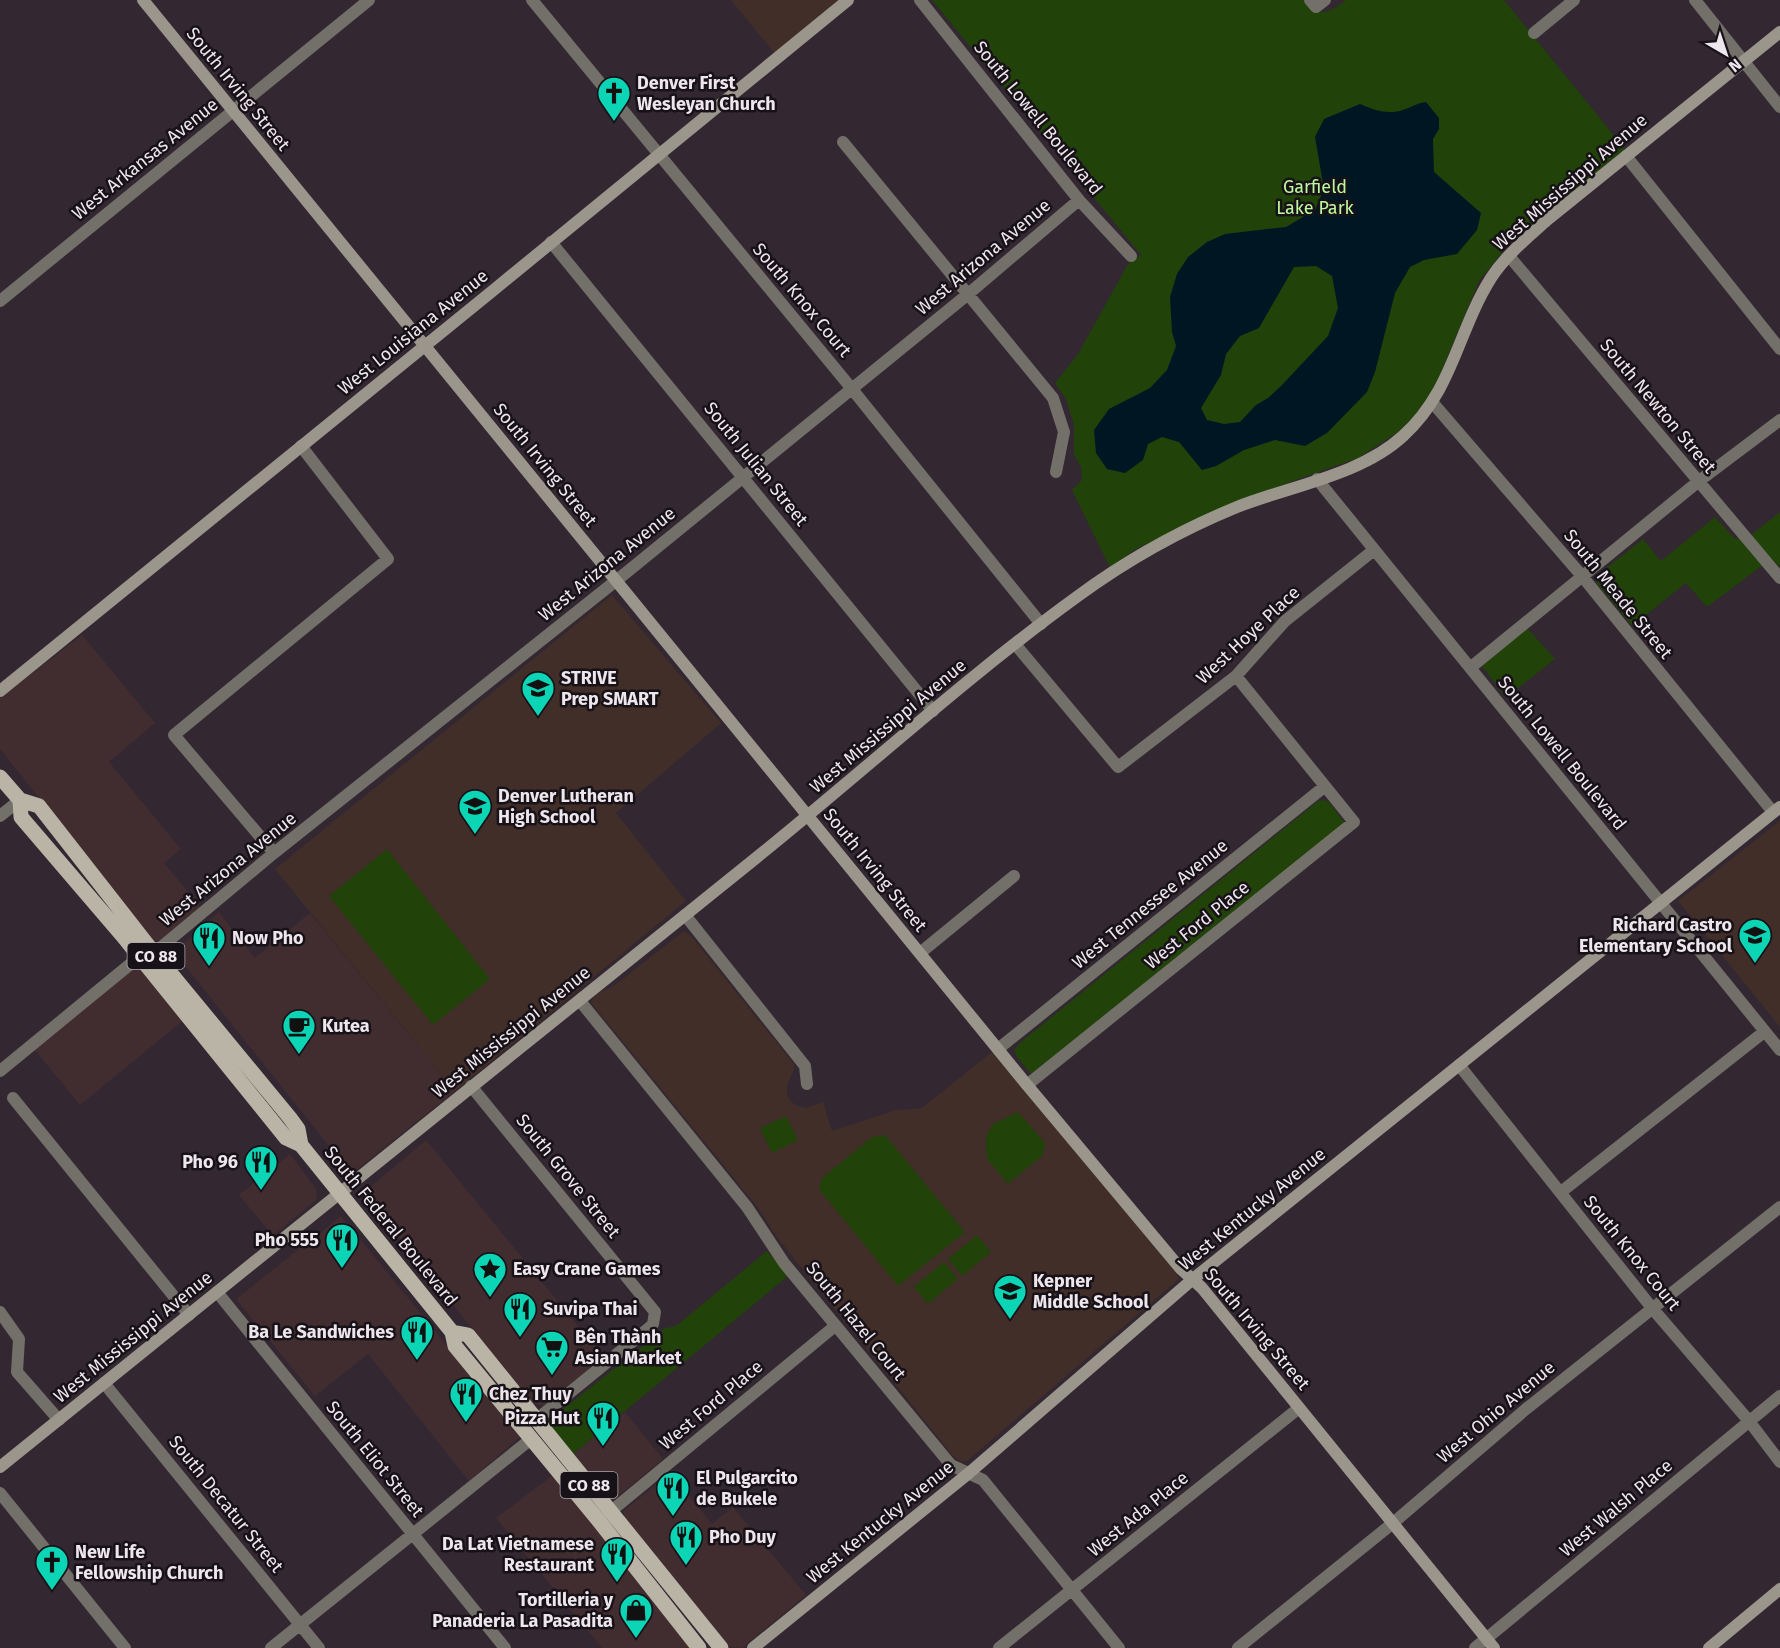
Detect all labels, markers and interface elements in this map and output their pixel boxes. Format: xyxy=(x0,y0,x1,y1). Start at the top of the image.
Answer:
street label: South Irving Street xyxy=(182,23,295,155)
north arrow xyxy=(1696,24,1756,84)
street label: South Lowell Boulevard xyxy=(969,36,1107,200)
text: N xyxy=(1725,55,1745,76)
place label: Denver First Wesleyan Church xyxy=(637,72,776,115)
church icon: Denver First Wesleyan Church xyxy=(596,75,632,122)
street label: West Arkansas Avenue xyxy=(68,93,222,225)
street label: West Mississippi Avenue xyxy=(1488,109,1652,255)
park label: Garfield Lake Park xyxy=(1276,176,1355,219)
street label: West Arizona Avenue xyxy=(911,194,1055,320)
street label: South Knox Court xyxy=(748,239,856,362)
street label: West Louisiana Avenue xyxy=(333,265,493,399)
street label: South Newton Street xyxy=(1595,334,1721,478)
street label: South Julian Street xyxy=(699,398,813,531)
street label: South Irving Street xyxy=(489,399,602,531)
street label: West Arizona Avenue xyxy=(534,502,680,626)
street label: South Meade Street xyxy=(1559,525,1677,664)
street label: West Hoye Place xyxy=(1192,581,1304,689)
street label: West Mississippi Avenue xyxy=(805,654,971,798)
place label: STRIVE Prep SMART xyxy=(561,667,659,710)
school or university icon: STRIVE Prep SMART xyxy=(520,670,556,717)
street label: South Lowell Boulevard xyxy=(1493,671,1631,835)
place label: Denver Lutheran High School xyxy=(498,785,634,828)
school or university icon: Denver Lutheran High School xyxy=(457,788,493,835)
street label: South Irving Street xyxy=(819,804,932,936)
street label: West Arizona Avenue xyxy=(155,807,301,931)
street label: West Tennessee Avenue xyxy=(1068,834,1232,974)
street label: West Ford Place xyxy=(1140,876,1254,974)
place label: Richard Castro Elementary School xyxy=(1579,914,1733,957)
school or university icon: Richard Castro Elementary School xyxy=(1737,917,1773,964)
restaurant icon: Now Pho xyxy=(191,920,227,967)
place label: Now Pho xyxy=(232,927,304,949)
road number: CO 88 xyxy=(128,943,184,969)
street label: West Mississippi Avenue xyxy=(427,961,595,1103)
cafe icon: Kutea xyxy=(281,1008,317,1055)
place label: Kutea xyxy=(322,1015,370,1037)
street label: South Grove Street xyxy=(511,1110,625,1243)
street label: South Federal Boulevard xyxy=(320,1142,462,1310)
street label: West Kentucky Avenue xyxy=(1174,1143,1330,1275)
restaurant icon: Pho 96 xyxy=(243,1144,279,1191)
place label: Pho 96 xyxy=(182,1151,238,1173)
street label: South Knox Court xyxy=(1579,1191,1685,1315)
restaurant icon: Pho 555 xyxy=(324,1222,360,1269)
place label: Pho 555 xyxy=(255,1229,319,1251)
place icon: Easy Crane Games xyxy=(472,1251,508,1298)
street label: South Hazel Court xyxy=(801,1257,911,1385)
place label: Easy Crane Games xyxy=(513,1258,661,1280)
street label: South Irving Street xyxy=(1200,1264,1315,1395)
street label: West Mississippi Avenue xyxy=(49,1266,217,1408)
place label: Kepner Middle School xyxy=(1033,1270,1150,1313)
school or university icon: Kepner Middle School xyxy=(992,1273,1028,1320)
restaurant icon: Suvipa Thai xyxy=(502,1291,538,1338)
place label: Suvipa Thai xyxy=(543,1298,638,1320)
restaurant icon: Ba Le Sandwiches xyxy=(399,1314,435,1361)
place label: Ba Le Sandwiches xyxy=(248,1321,394,1343)
place label: Bên Thành Asian Market xyxy=(574,1326,683,1369)
supermarket icon: Bên Thành Asian Market xyxy=(534,1329,570,1376)
street label: West Ford Place xyxy=(655,1355,767,1455)
street label: West Ohio Avenue xyxy=(1433,1356,1559,1468)
restaurant icon: Chez Thuy xyxy=(448,1376,484,1423)
place label: Chez Thuy xyxy=(489,1383,572,1405)
street label: South Eliot Street xyxy=(321,1396,429,1522)
restaurant icon: Pizza Hut xyxy=(585,1400,621,1447)
place label: Pizza Hut xyxy=(505,1407,581,1429)
street label: South Decatur Street xyxy=(164,1431,288,1577)
street label: West Walsh Place xyxy=(1555,1454,1677,1562)
street label: West Kentucky Avenue xyxy=(802,1456,958,1588)
place label: El Pulgarcito de Bukele xyxy=(696,1467,798,1510)
street label: West Ada Place xyxy=(1083,1467,1193,1561)
restaurant icon: El Pulgarcito de Bukele xyxy=(655,1470,691,1517)
road number: CO 88 xyxy=(560,1472,618,1498)
restaurant icon: Pho Duy xyxy=(668,1519,704,1566)
place label: Pho Duy xyxy=(709,1526,777,1548)
place label: Da Lat Vietnamese Restaurant xyxy=(442,1533,595,1576)
restaurant icon: Da Lat Vietnamese Restaurant xyxy=(599,1536,635,1583)
place label: New Life Fellowship Church xyxy=(75,1541,223,1584)
church icon: New Life Fellowship Church xyxy=(34,1544,70,1591)
place label: Tortilleria y Panaderia La Pasadita xyxy=(432,1589,614,1632)
shop icon: Tortilleria y Panaderia La Pasadita xyxy=(618,1592,654,1639)

